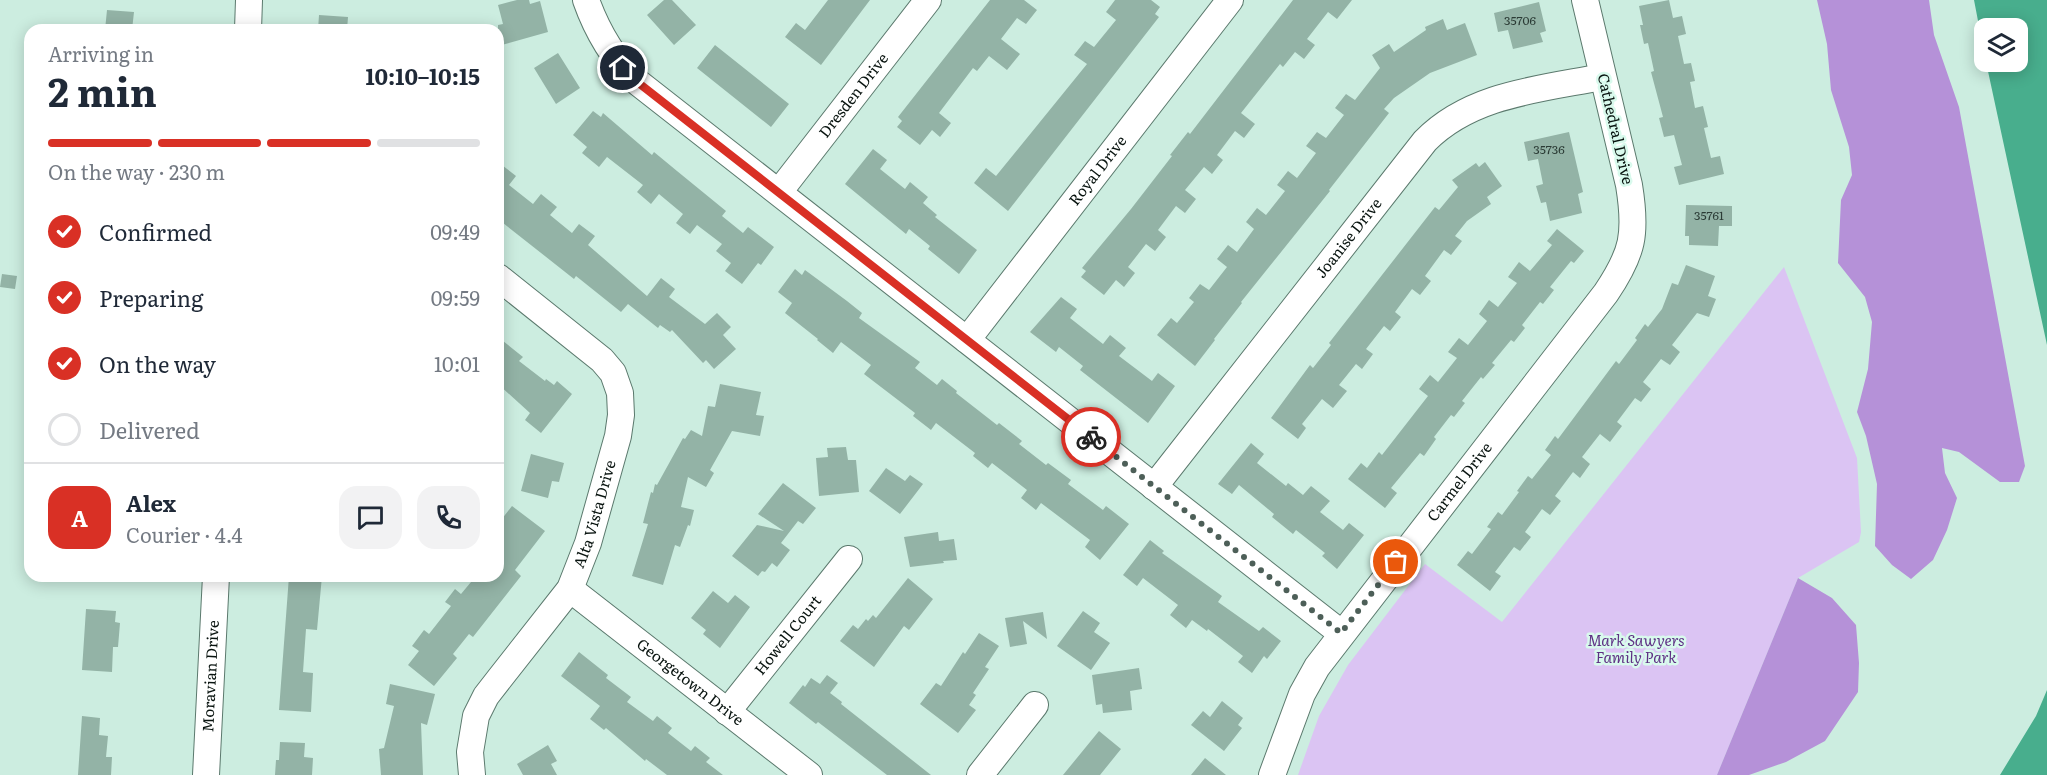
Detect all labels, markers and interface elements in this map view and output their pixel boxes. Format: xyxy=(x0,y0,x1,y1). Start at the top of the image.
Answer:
house number: 35706 xyxy=(1504,11,1537,29)
map controls xyxy=(1974,18,2028,72)
button: layers xyxy=(1974,18,2028,72)
text: Arriving in xyxy=(48,38,154,68)
pin xyxy=(597,42,648,93)
street label: Dresden Drive xyxy=(812,47,893,142)
icon: home xyxy=(606,51,639,84)
text: 10:10–10:15 xyxy=(365,59,480,92)
text: 2 min xyxy=(48,61,157,119)
street label: Cathedral Drive xyxy=(1593,71,1640,187)
street label: Royal Drive xyxy=(1062,130,1131,210)
house number: 35736 xyxy=(1533,140,1565,158)
text: On the way · 230 m xyxy=(48,156,225,186)
street label: Joanise Drive xyxy=(1309,192,1387,282)
house number: 35761 xyxy=(1694,206,1724,224)
icon: check xyxy=(48,215,81,248)
text: Confirmed xyxy=(99,215,212,248)
text: 09:49 xyxy=(430,216,480,246)
icon: check xyxy=(48,281,81,314)
text: Preparing xyxy=(99,281,203,314)
text: 09:59 xyxy=(431,282,480,312)
icon: check xyxy=(48,347,81,380)
text: On the way xyxy=(99,347,216,380)
text: 10:01 xyxy=(434,348,480,378)
courier xyxy=(1061,407,1121,467)
text: Delivered xyxy=(99,413,200,446)
icon: bike xyxy=(1075,421,1108,454)
street label: Carmel Drive xyxy=(1421,436,1497,526)
street label: Alta Vista Drive xyxy=(566,457,621,571)
text: Alex xyxy=(126,486,176,519)
button: chat xyxy=(339,486,402,549)
button: phone xyxy=(417,486,480,549)
text: A xyxy=(71,501,88,534)
text: Courier · 4.4 xyxy=(126,519,243,549)
pin xyxy=(1370,536,1421,587)
icon: bag xyxy=(1379,545,1412,578)
street label: Howell Court xyxy=(748,590,826,679)
street label: Moravian Drive xyxy=(195,619,224,733)
park label: Mark Sawyers Family Park xyxy=(1587,628,1685,668)
street label: Georgetown Drive xyxy=(632,632,750,730)

